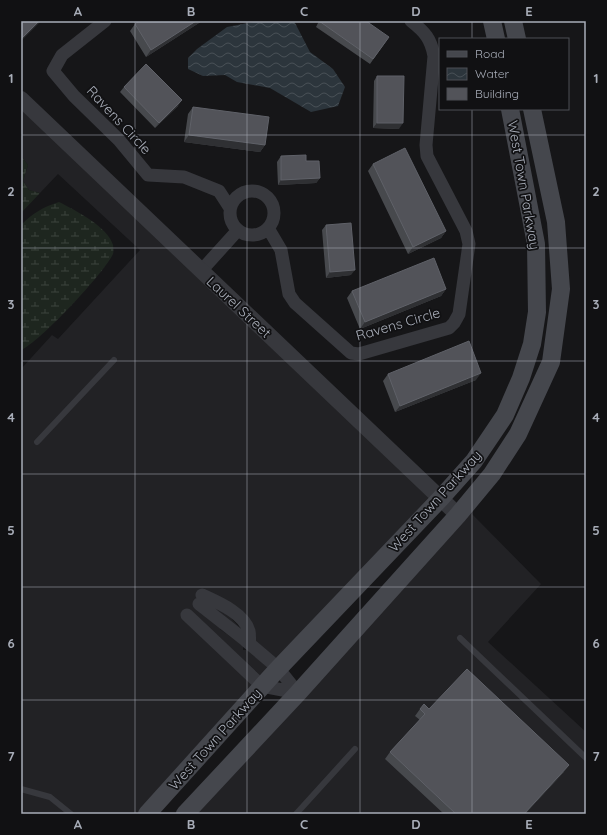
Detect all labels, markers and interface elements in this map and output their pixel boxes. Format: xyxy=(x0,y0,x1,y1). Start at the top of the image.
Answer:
text: A xyxy=(74,3,83,19)
text: B xyxy=(187,3,195,19)
text: C xyxy=(300,3,308,19)
text: D xyxy=(411,3,421,19)
text: E xyxy=(525,3,533,19)
legend xyxy=(439,38,569,110)
text: Road xyxy=(475,46,505,61)
text: Water xyxy=(475,66,510,81)
text: 1 xyxy=(8,70,14,86)
text: 1 xyxy=(593,70,599,86)
street label: Ravens Circle xyxy=(83,82,155,158)
text: Building xyxy=(475,86,519,101)
street label: West Town Parkway xyxy=(504,119,544,251)
text: 2 xyxy=(7,183,15,199)
text: 2 xyxy=(592,183,600,199)
street label: Laurel Street xyxy=(203,272,275,342)
text: 3 xyxy=(8,296,15,312)
text: 3 xyxy=(593,296,600,312)
street label: Ravens Circle xyxy=(354,303,442,345)
text: 4 xyxy=(7,409,15,425)
text: 4 xyxy=(592,409,600,425)
street label: West Town Parkway xyxy=(385,446,485,556)
text: 5 xyxy=(7,522,15,538)
text: 5 xyxy=(592,522,600,538)
text: 6 xyxy=(7,635,15,651)
text: 6 xyxy=(592,635,600,651)
street label: West Town Parkway xyxy=(165,684,265,794)
text: 7 xyxy=(7,748,15,764)
text: 7 xyxy=(592,748,600,764)
text: A xyxy=(74,816,83,832)
text: B xyxy=(187,816,195,832)
text: C xyxy=(300,816,308,832)
text: D xyxy=(411,816,421,832)
text: E xyxy=(525,816,533,832)

